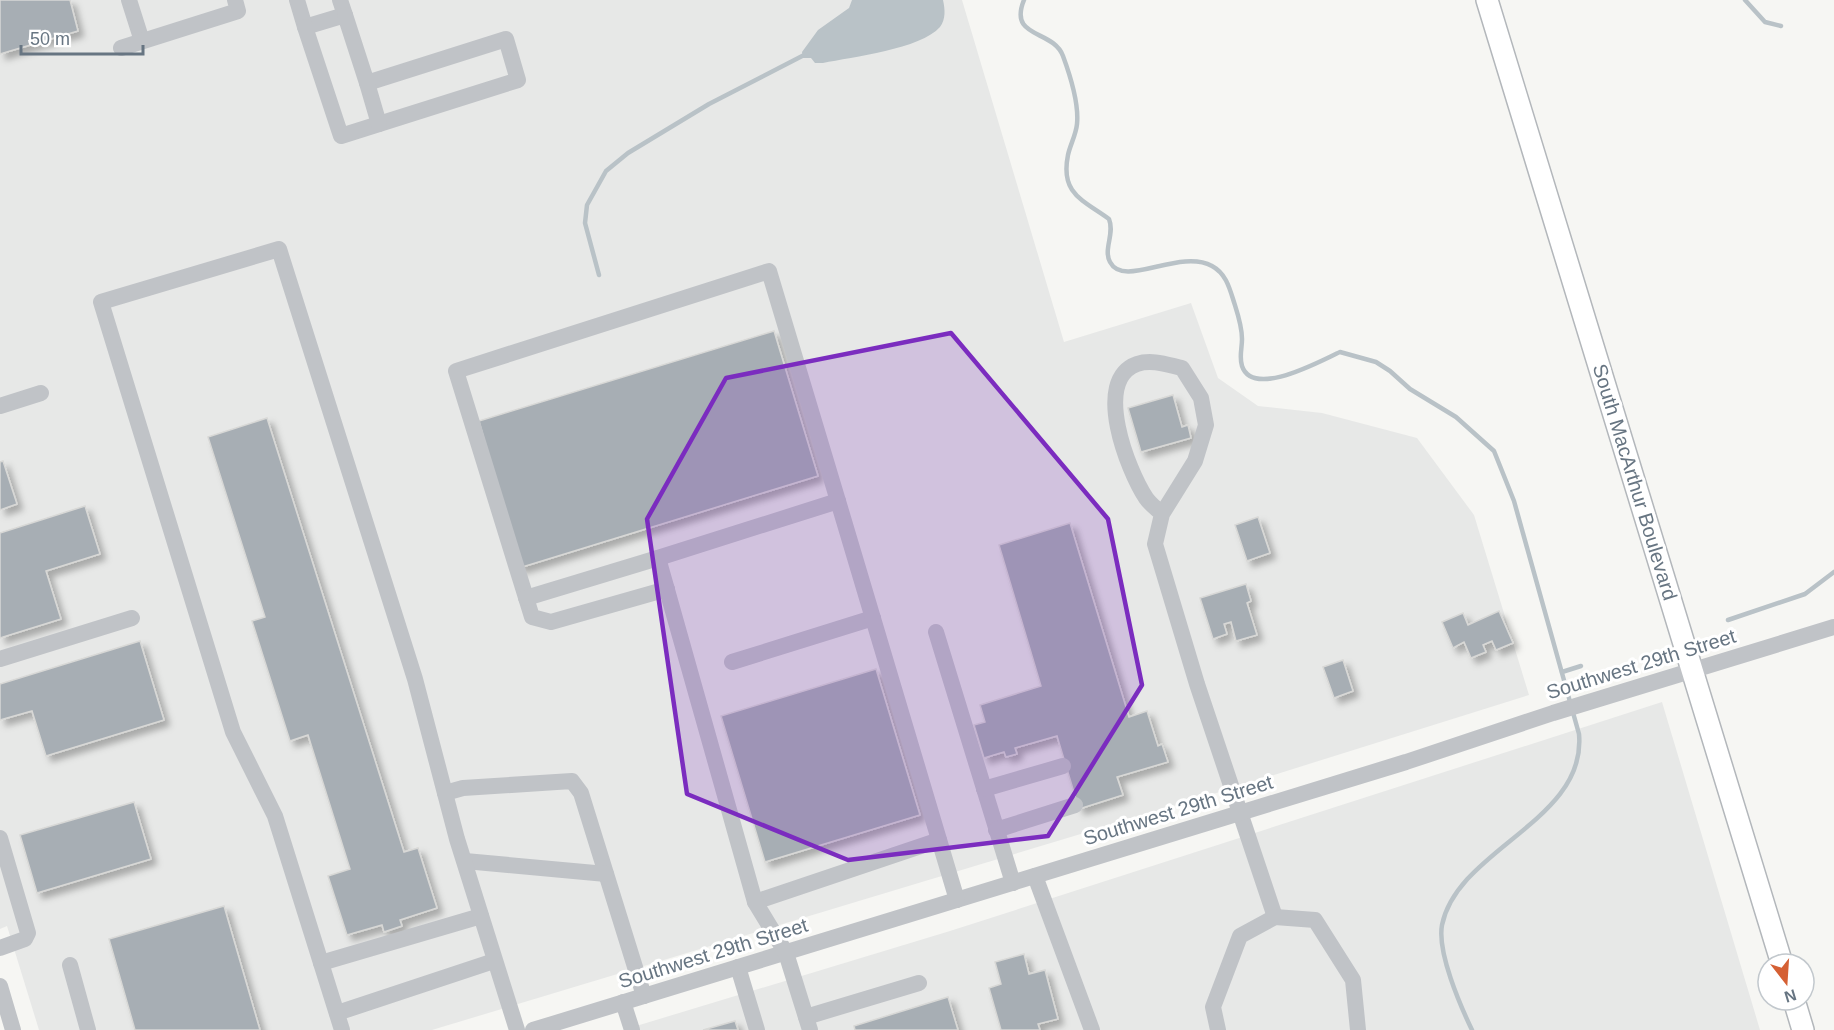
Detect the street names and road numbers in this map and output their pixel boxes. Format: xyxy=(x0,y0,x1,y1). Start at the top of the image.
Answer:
street label: South MacArthur Boulevard xyxy=(1589,361,1681,603)
street label: Southwest 29th Street xyxy=(1544,625,1739,703)
street label: Southwest 29th Street xyxy=(1081,771,1276,849)
street label: Southwest 29th Street xyxy=(616,914,811,992)

